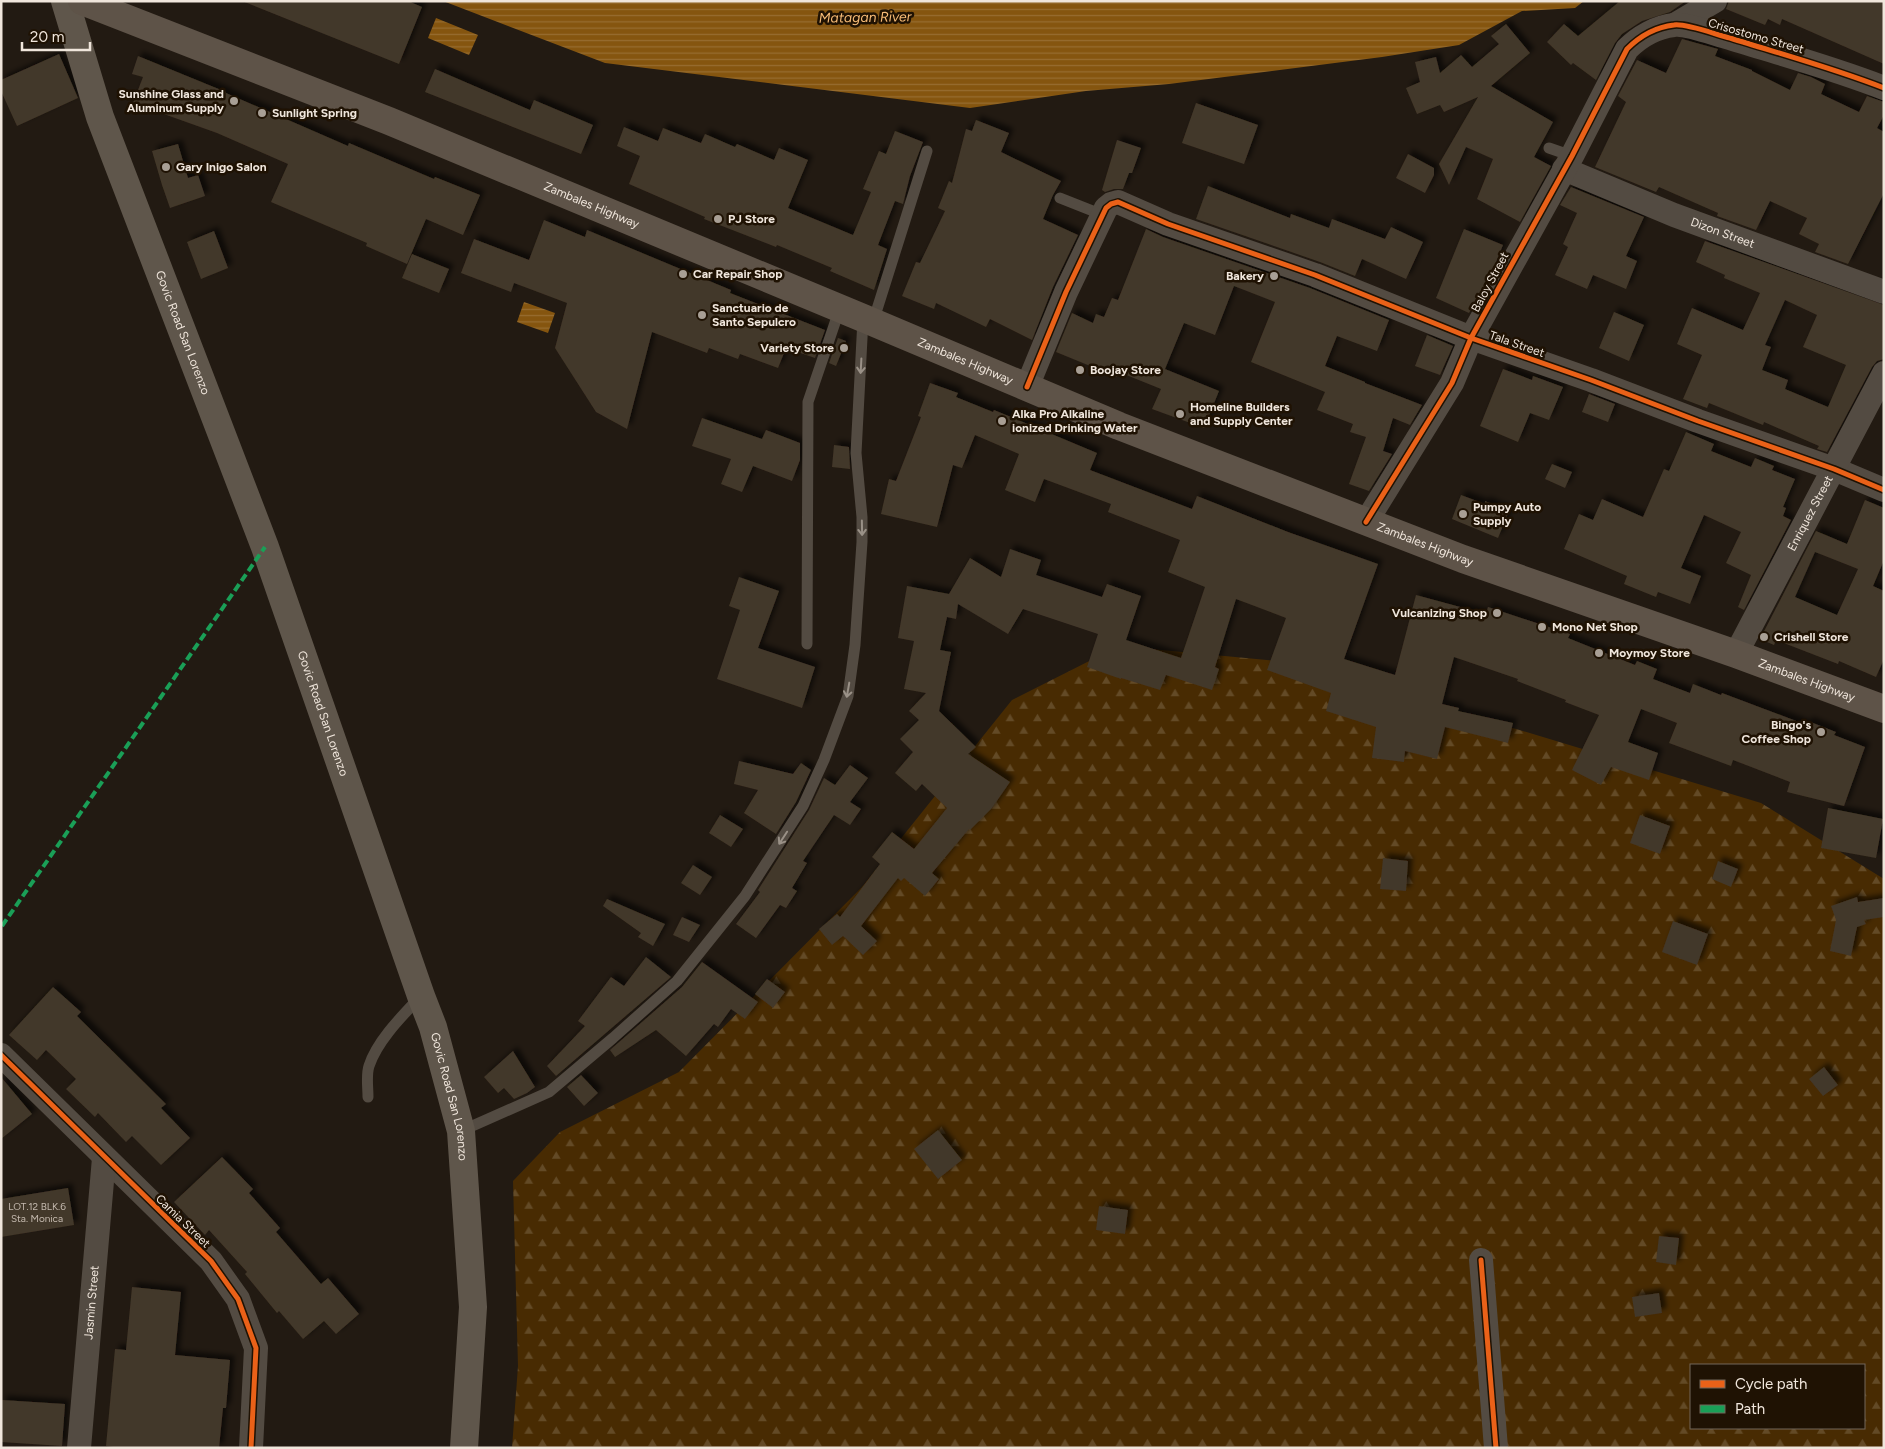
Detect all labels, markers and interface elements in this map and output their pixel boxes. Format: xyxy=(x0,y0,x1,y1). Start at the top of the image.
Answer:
water label: Matagan River xyxy=(818,8,913,27)
street label: Crisostomo Street xyxy=(1707,16,1806,56)
scale bar xyxy=(22,20,90,52)
text: 20 m xyxy=(30,28,64,46)
place label: Sunshine Glass and Aluminum Supply xyxy=(119,87,224,115)
marker: Sunshine Glass and Aluminum Supply xyxy=(228,95,240,107)
place label: Sunlight Spring xyxy=(272,106,357,120)
marker: Sunlight Spring xyxy=(256,107,268,119)
place label: Gary Inigo Salon xyxy=(176,160,267,174)
marker: Gary Inigo Salon xyxy=(160,161,172,173)
street label: Zambales Highway xyxy=(542,179,642,232)
place label: PJ Store xyxy=(728,212,775,226)
marker: PJ Store xyxy=(712,213,724,225)
street label: Dizon Street xyxy=(1689,215,1757,251)
street label: Baloy Street xyxy=(1468,249,1512,314)
place label: Car Repair Shop xyxy=(693,267,782,281)
marker: Car Repair Shop xyxy=(677,268,689,280)
street label: Govic Road San Lorenzo xyxy=(153,269,213,397)
place label: Bakery xyxy=(1226,269,1264,283)
marker: Bakery xyxy=(1268,270,1280,282)
place label: Sanctuario de Santo Sepulcro xyxy=(712,301,796,329)
marker: Sanctuario de Santo Sepulcro xyxy=(696,309,708,321)
street label: Tala Street xyxy=(1488,328,1547,360)
street label: Zambales Highway xyxy=(916,335,1016,388)
place label: Variety Store xyxy=(760,341,834,355)
marker: Variety Store xyxy=(838,342,850,354)
one-way arrow xyxy=(856,358,865,374)
place label: Boojay Store xyxy=(1090,363,1161,377)
marker: Boojay Store xyxy=(1074,364,1086,376)
place label: Homeline Builders and Supply Center xyxy=(1190,400,1293,428)
place label: Alka Pro Alkaline ionized Drinking Water xyxy=(1012,407,1138,435)
marker: Homeline Builders and Supply Center xyxy=(1174,408,1186,420)
marker: Alka Pro Alkaline ionized Drinking Water xyxy=(996,415,1008,427)
street label: Enriquez Street xyxy=(1784,473,1836,553)
place label: Pumpy Auto Supply xyxy=(1473,500,1541,528)
marker: Pumpy Auto Supply xyxy=(1457,508,1469,520)
street label: Zambales Highway xyxy=(1375,519,1476,569)
one-way arrow xyxy=(857,520,867,536)
place label: Vulcanizing Shop xyxy=(1392,606,1487,620)
marker: Vulcanizing Shop xyxy=(1491,607,1503,619)
place label: Mono Net Shop xyxy=(1552,620,1638,634)
marker: Mono Net Shop xyxy=(1536,621,1548,633)
place label: Crishell Store xyxy=(1774,630,1849,644)
marker: Crishell Store xyxy=(1758,631,1770,643)
place label: Moymoy Store xyxy=(1609,646,1690,660)
marker: Moymoy Store xyxy=(1593,647,1605,659)
street label: Govic Road San Lorenzo xyxy=(295,649,351,778)
street label: Zambales Highway xyxy=(1756,656,1858,705)
one-way arrow xyxy=(843,682,853,698)
place label: Bingo's Coffee Shop xyxy=(1742,718,1811,746)
marker: Bingo's Coffee Shop xyxy=(1815,726,1827,738)
one-way arrow xyxy=(777,830,787,844)
street label: Govic Road San Lorenzo xyxy=(428,1031,470,1161)
street label: Camia Street xyxy=(153,1191,214,1251)
house number: LOT.12 BLK.6 Sta. Monica xyxy=(8,1200,66,1225)
street label: Jasmin Street xyxy=(81,1264,102,1340)
legend xyxy=(1690,1364,1865,1429)
text: Cycle path xyxy=(1735,1375,1807,1393)
text: Path xyxy=(1735,1400,1765,1418)

